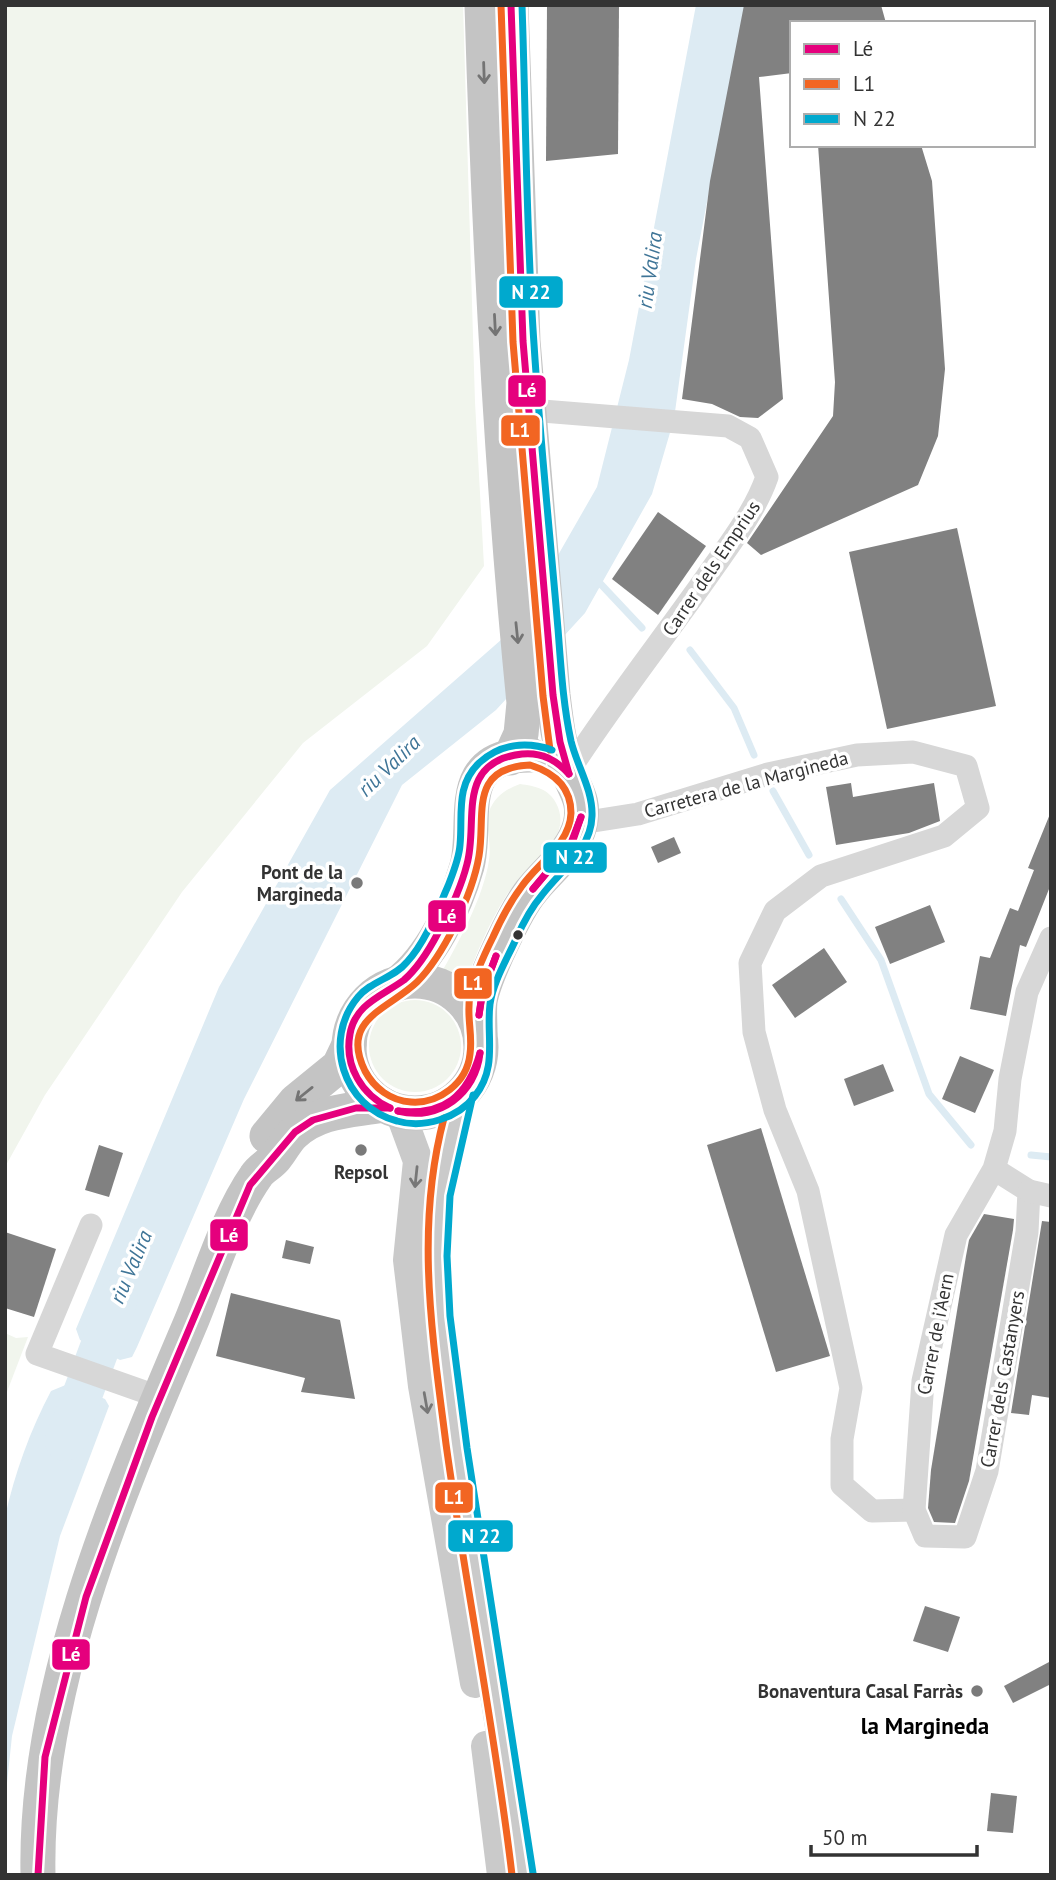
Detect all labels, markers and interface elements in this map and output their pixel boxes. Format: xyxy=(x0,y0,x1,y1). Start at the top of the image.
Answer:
legend xyxy=(790,21,1035,147)
text: Lé xyxy=(853,35,873,62)
one-way arrow xyxy=(478,62,491,85)
text: L1 xyxy=(853,70,875,97)
text: N 22 xyxy=(853,105,896,132)
water label: riu Valira xyxy=(631,229,668,310)
line badge: N 22 xyxy=(498,275,564,309)
text: N 22 xyxy=(512,280,550,304)
one-way arrow xyxy=(488,313,501,336)
line badge: Lé xyxy=(507,374,547,408)
text: Lé xyxy=(518,378,536,402)
line badge: L1 xyxy=(500,414,541,447)
text: L1 xyxy=(510,418,530,442)
street label: Carrer dels Emprius xyxy=(657,496,765,640)
one-way arrow xyxy=(511,621,524,644)
water label: riu Valira xyxy=(352,729,426,802)
street label: Carretera de la Margineda xyxy=(641,745,851,823)
line badge: N 22 xyxy=(542,841,608,874)
text: N 22 xyxy=(556,845,594,869)
place label: Pont de la Margineda xyxy=(257,860,343,906)
marker: Pont de la Margineda xyxy=(349,875,365,891)
line badge: Lé xyxy=(427,899,467,933)
text: Lé xyxy=(438,904,456,928)
unlabelled marker xyxy=(511,928,525,942)
line badge: L1 xyxy=(453,967,493,1000)
text: L1 xyxy=(463,971,483,995)
one-way arrow xyxy=(296,1087,314,1102)
marker: Repsol xyxy=(353,1142,369,1158)
place label: Repsol xyxy=(334,1160,389,1184)
one-way arrow xyxy=(410,1165,423,1187)
line badge: Lé xyxy=(209,1218,249,1252)
text: Lé xyxy=(220,1223,238,1247)
water label: riu Valira xyxy=(103,1225,158,1308)
street label: Carrer de i'Aern xyxy=(911,1271,959,1397)
street label: Carrer dels Castanyers xyxy=(975,1289,1029,1469)
one-way arrow xyxy=(420,1391,433,1413)
line badge: L1 xyxy=(434,1481,474,1514)
text: L1 xyxy=(444,1485,464,1509)
line badge: N 22 xyxy=(447,1519,514,1553)
text: N 22 xyxy=(462,1524,500,1548)
line badge: Lé xyxy=(51,1638,91,1671)
text: Lé xyxy=(62,1642,80,1666)
place label: Bonaventura Casal Farràs xyxy=(758,1679,963,1703)
marker: Bonaventura Casal Farràs xyxy=(969,1683,985,1699)
district label: la Margineda xyxy=(861,1711,989,1740)
scale bar xyxy=(811,1814,977,1858)
text: 50 m xyxy=(822,1824,868,1851)

